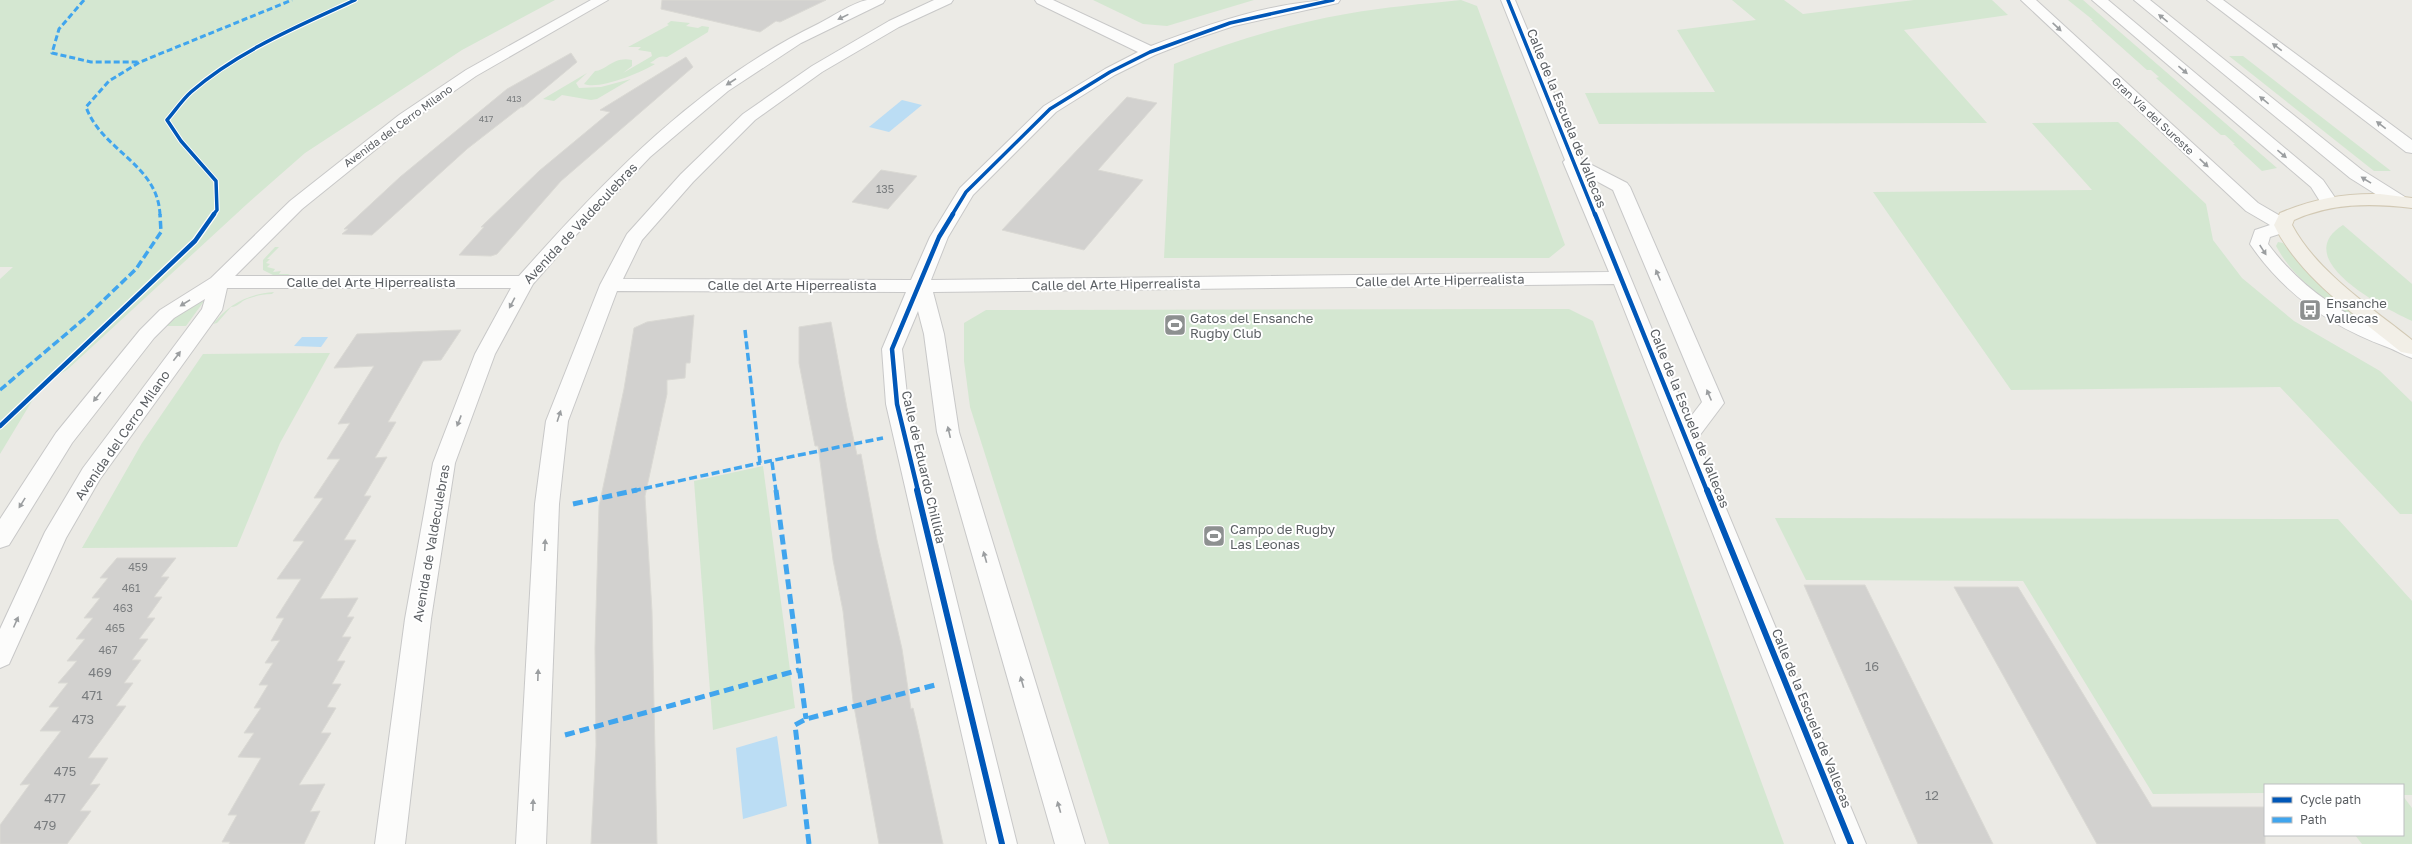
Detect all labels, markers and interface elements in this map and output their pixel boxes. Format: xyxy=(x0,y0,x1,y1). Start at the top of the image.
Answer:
one-way arrow xyxy=(837,14,849,20)
one-way arrow xyxy=(2157,14,2168,22)
one-way arrow xyxy=(2052,22,2062,31)
street label: Calle de la Escuela de Vallecas xyxy=(1524,26,1610,210)
one-way arrow xyxy=(2271,43,2282,51)
one-way arrow xyxy=(2177,66,2188,75)
street label: Gran Vía del Sureste xyxy=(2110,74,2197,157)
one-way arrow xyxy=(725,79,737,86)
street label: Avenida del Cerro Milano xyxy=(341,82,455,169)
house number: 413 xyxy=(506,93,522,104)
one-way arrow xyxy=(2259,95,2269,104)
house number: 417 xyxy=(479,113,494,124)
one-way arrow xyxy=(2375,121,2386,129)
one-way arrow xyxy=(2277,150,2287,159)
one-way arrow xyxy=(2198,158,2209,167)
street label: Avenida de Valdeculebras xyxy=(520,159,640,287)
one-way arrow xyxy=(2360,177,2372,184)
house number: 135 xyxy=(876,182,894,195)
one-way arrow xyxy=(2259,245,2267,255)
one-way arrow xyxy=(1655,269,1661,281)
street label: Calle del Arte Hiperrealista xyxy=(1355,271,1525,289)
street label: Calle del Arte Hiperrealista xyxy=(286,274,456,290)
street label: Calle del Arte Hiperrealista xyxy=(1031,275,1201,293)
street label: Calle del Arte Hiperrealista xyxy=(707,277,877,293)
place label: Ensanche Vallecas xyxy=(2326,295,2387,326)
one-way arrow xyxy=(509,297,516,309)
bus stop icon: Ensanche Vallecas xyxy=(2297,297,2323,323)
one-way arrow xyxy=(179,299,191,306)
place label: Gatos del Ensanche Rugby Club xyxy=(1190,310,1313,341)
sports icon: Gatos del Ensanche Rugby Club xyxy=(1162,312,1188,338)
street label: Calle de la Escuela de Vallecas xyxy=(1647,326,1733,510)
one-way arrow xyxy=(173,350,181,361)
street label: Avenida del Cerro Milano xyxy=(71,367,173,503)
street label: Calle de Eduardo Chillida xyxy=(899,389,949,545)
one-way arrow xyxy=(1706,389,1712,401)
one-way arrow xyxy=(92,391,101,402)
one-way arrow xyxy=(556,410,562,422)
one-way arrow xyxy=(456,416,462,428)
one-way arrow xyxy=(946,426,952,438)
street label: Avenida de Valdeculebras xyxy=(409,463,453,623)
one-way arrow xyxy=(19,497,26,509)
place label: Campo de Rugby Las Leonas xyxy=(1230,521,1336,552)
sports icon: Campo de Rugby Las Leonas xyxy=(1201,523,1227,549)
one-way arrow xyxy=(542,538,548,551)
one-way arrow xyxy=(982,551,988,563)
house number: 459 xyxy=(128,560,148,573)
house number: 461 xyxy=(122,581,140,594)
house number: 463 xyxy=(113,601,133,614)
one-way arrow xyxy=(13,616,19,627)
house number: 465 xyxy=(105,621,125,634)
street label: Calle de la Escuela de Vallecas xyxy=(1769,626,1855,810)
house number: 467 xyxy=(98,643,118,656)
house number: 16 xyxy=(1865,658,1879,674)
house number: 469 xyxy=(88,664,112,680)
one-way arrow xyxy=(535,668,541,681)
one-way arrow xyxy=(1019,676,1025,688)
house number: 471 xyxy=(81,687,103,703)
house number: 473 xyxy=(72,711,94,727)
house number: 475 xyxy=(54,763,76,779)
legend xyxy=(2264,784,2404,836)
house number: 12 xyxy=(1925,787,1939,803)
house number: 477 xyxy=(44,790,66,806)
text: Cycle path xyxy=(2300,792,2361,807)
one-way arrow xyxy=(529,799,536,811)
one-way arrow xyxy=(1056,800,1062,812)
text: Path xyxy=(2300,812,2327,827)
house number: 479 xyxy=(34,817,56,833)

